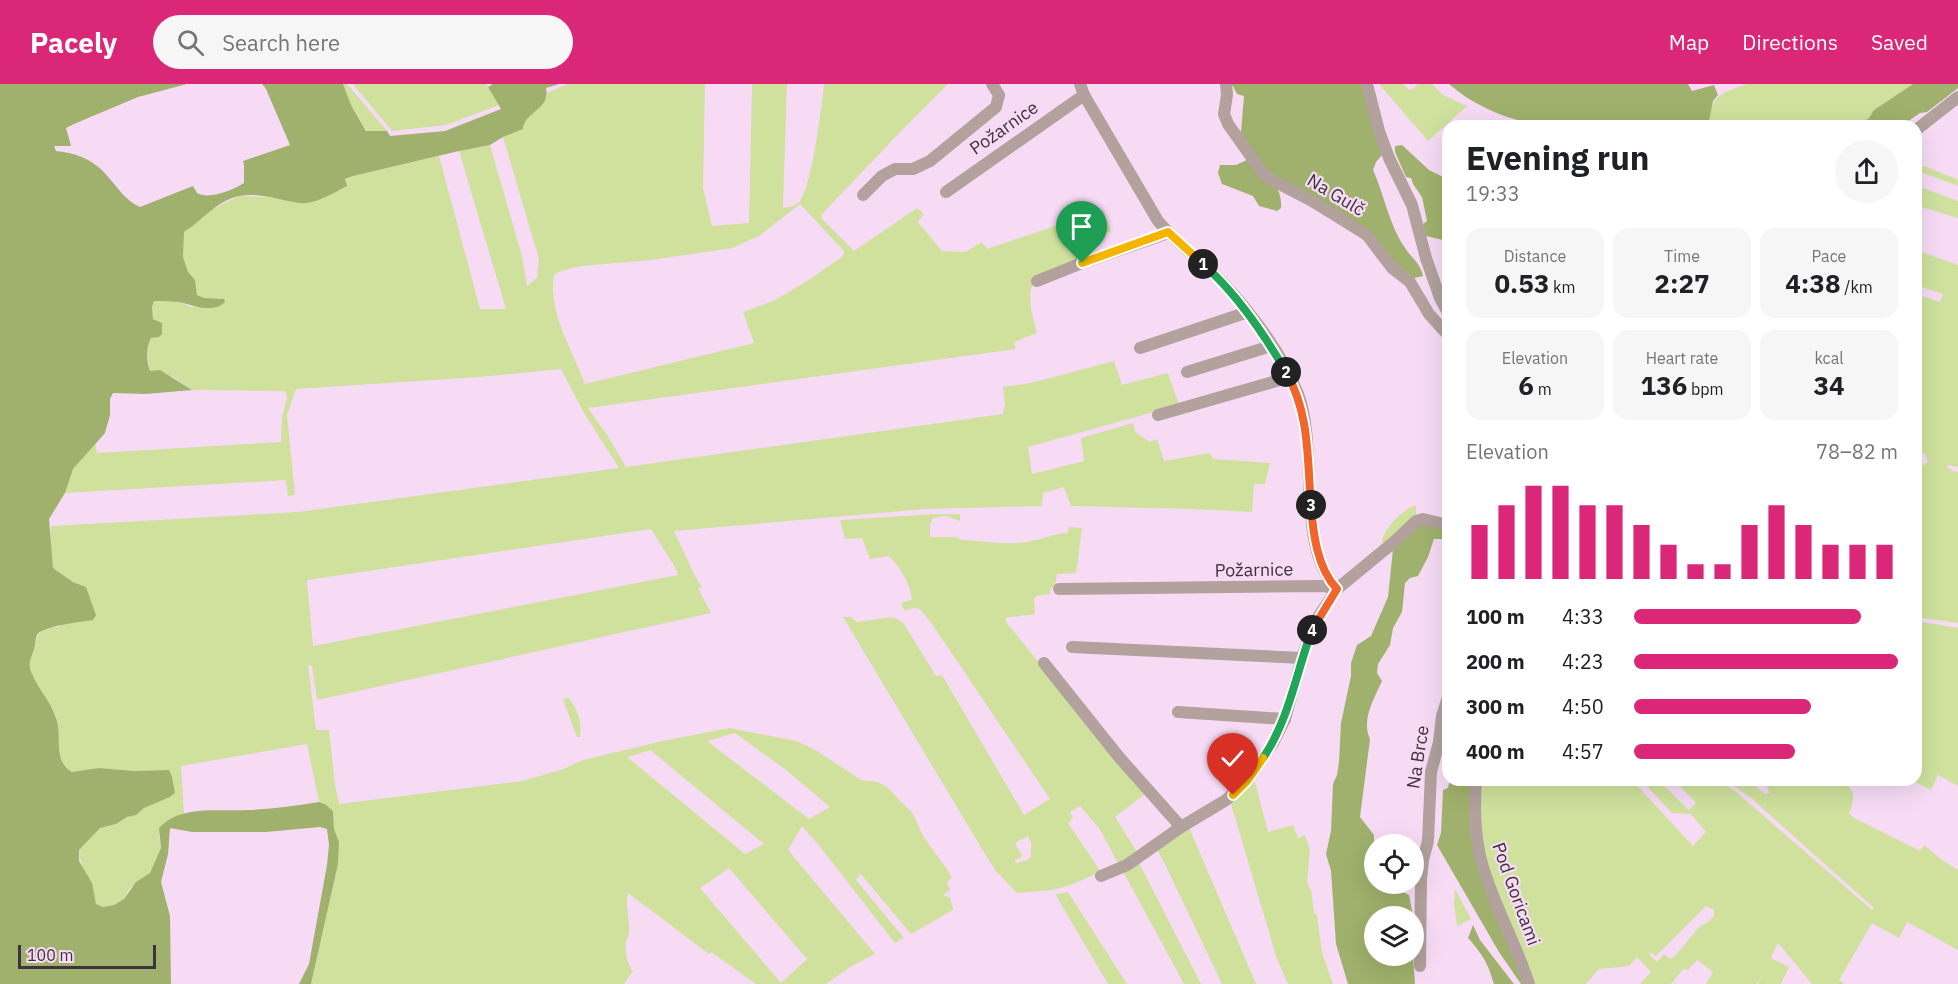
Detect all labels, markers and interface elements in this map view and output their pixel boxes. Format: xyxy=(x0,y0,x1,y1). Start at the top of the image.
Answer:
search box xyxy=(153,15,573,69)
text: Pacely xyxy=(30,24,117,61)
icon: search xyxy=(174,26,207,59)
text: Search here xyxy=(222,28,340,57)
text: Map xyxy=(1669,28,1709,56)
text: Directions xyxy=(1742,28,1838,56)
text: Saved xyxy=(1871,28,1928,56)
street label: Požarnice xyxy=(965,96,1043,160)
text: Evening run xyxy=(1466,136,1650,179)
button: share xyxy=(1835,140,1898,203)
street label: Na Gulč xyxy=(1303,168,1369,221)
text: 19:33 xyxy=(1466,180,1520,207)
pin xyxy=(1056,201,1107,263)
icon: arrive xyxy=(1065,210,1098,243)
text: Distance xyxy=(1504,246,1566,266)
text: Time xyxy=(1664,246,1700,266)
text: Pace xyxy=(1812,246,1846,266)
pin: 1 xyxy=(1188,249,1218,279)
text: 1 xyxy=(1198,254,1208,274)
text: 0.53 xyxy=(1494,266,1549,300)
text: 2:27 xyxy=(1654,266,1710,300)
text: 4:38 xyxy=(1785,266,1841,300)
text: km xyxy=(1549,277,1576,297)
text: /km xyxy=(1841,277,1873,297)
text: Elevation xyxy=(1502,348,1568,368)
text: Heart rate xyxy=(1646,348,1718,368)
text: kcal xyxy=(1814,348,1844,368)
pin: 2 xyxy=(1271,357,1301,387)
text: 2 xyxy=(1281,362,1291,382)
text: 6 xyxy=(1518,368,1534,402)
text: 136 xyxy=(1640,368,1687,402)
text: 34 xyxy=(1813,368,1845,402)
text: m xyxy=(1534,379,1552,399)
text: bpm xyxy=(1687,379,1724,399)
text: Elevation xyxy=(1466,438,1549,465)
text: 78–82 m xyxy=(1816,438,1898,465)
pin: 3 xyxy=(1296,490,1326,520)
text: 3 xyxy=(1306,495,1316,515)
street label: Požarnice xyxy=(1214,557,1294,582)
text: 100 m xyxy=(1466,603,1525,630)
text: 4:33 xyxy=(1562,603,1604,630)
pin: 4 xyxy=(1297,615,1327,645)
text: 4 xyxy=(1307,620,1317,640)
text: 200 m xyxy=(1466,648,1525,675)
text: 4:23 xyxy=(1562,648,1604,675)
text: 300 m xyxy=(1466,693,1525,720)
text: 4:50 xyxy=(1562,693,1604,720)
street label: Na Brce xyxy=(1401,724,1434,790)
pin xyxy=(1207,733,1258,795)
text: 400 m xyxy=(1466,738,1525,765)
text: 4:57 xyxy=(1562,738,1604,765)
icon: check xyxy=(1216,742,1249,775)
map controls xyxy=(1364,834,1424,966)
button: locate xyxy=(1364,834,1424,894)
street label: Pod Goricami xyxy=(1487,839,1546,948)
button: layers xyxy=(1364,906,1424,966)
scale bar xyxy=(18,942,156,970)
text: 100 m xyxy=(27,945,74,965)

